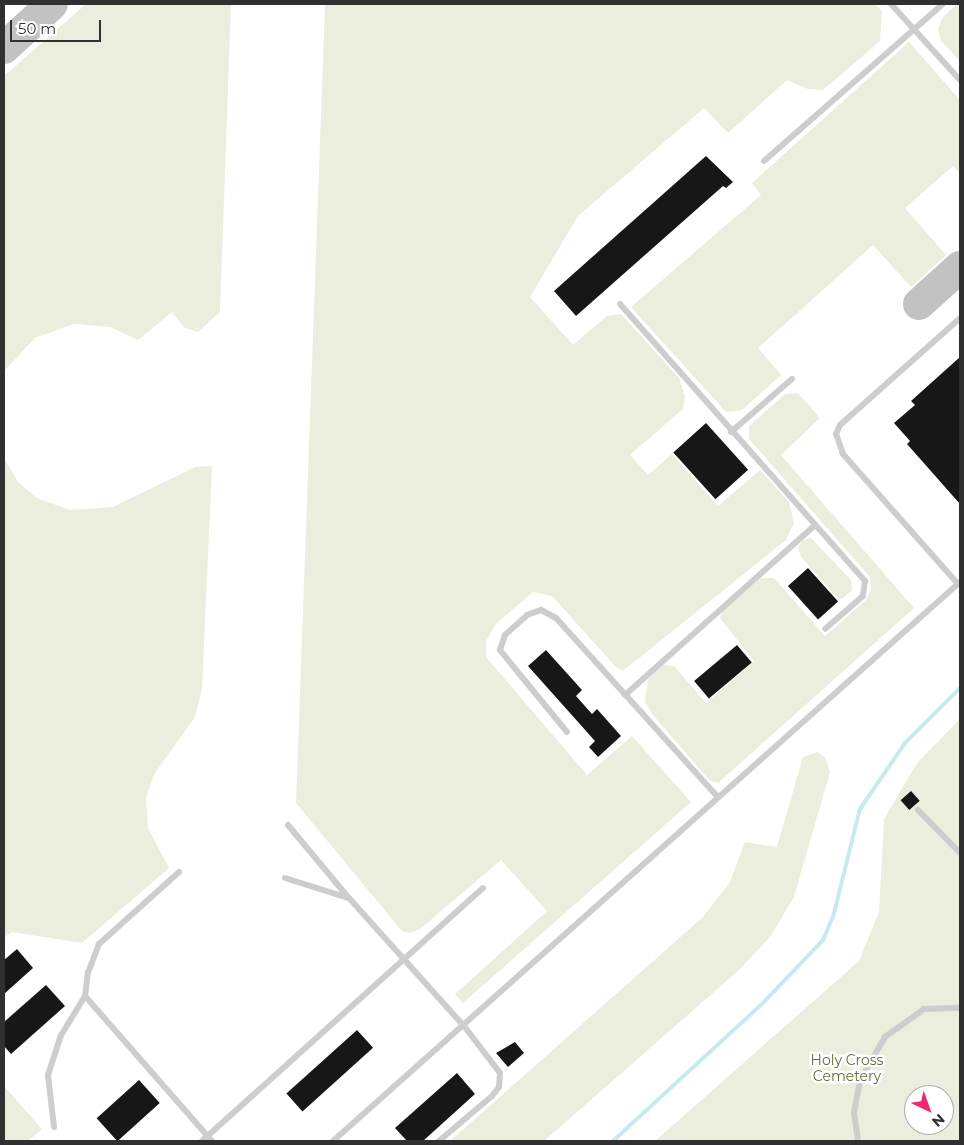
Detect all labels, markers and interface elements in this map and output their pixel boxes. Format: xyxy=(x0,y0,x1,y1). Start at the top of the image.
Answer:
scale bar xyxy=(12,10,104,42)
text: 50 m xyxy=(18,19,56,38)
park label: Holy Cross Cemetery xyxy=(811,1052,883,1084)
north arrow xyxy=(904,1085,954,1135)
text: N xyxy=(928,1110,949,1131)

